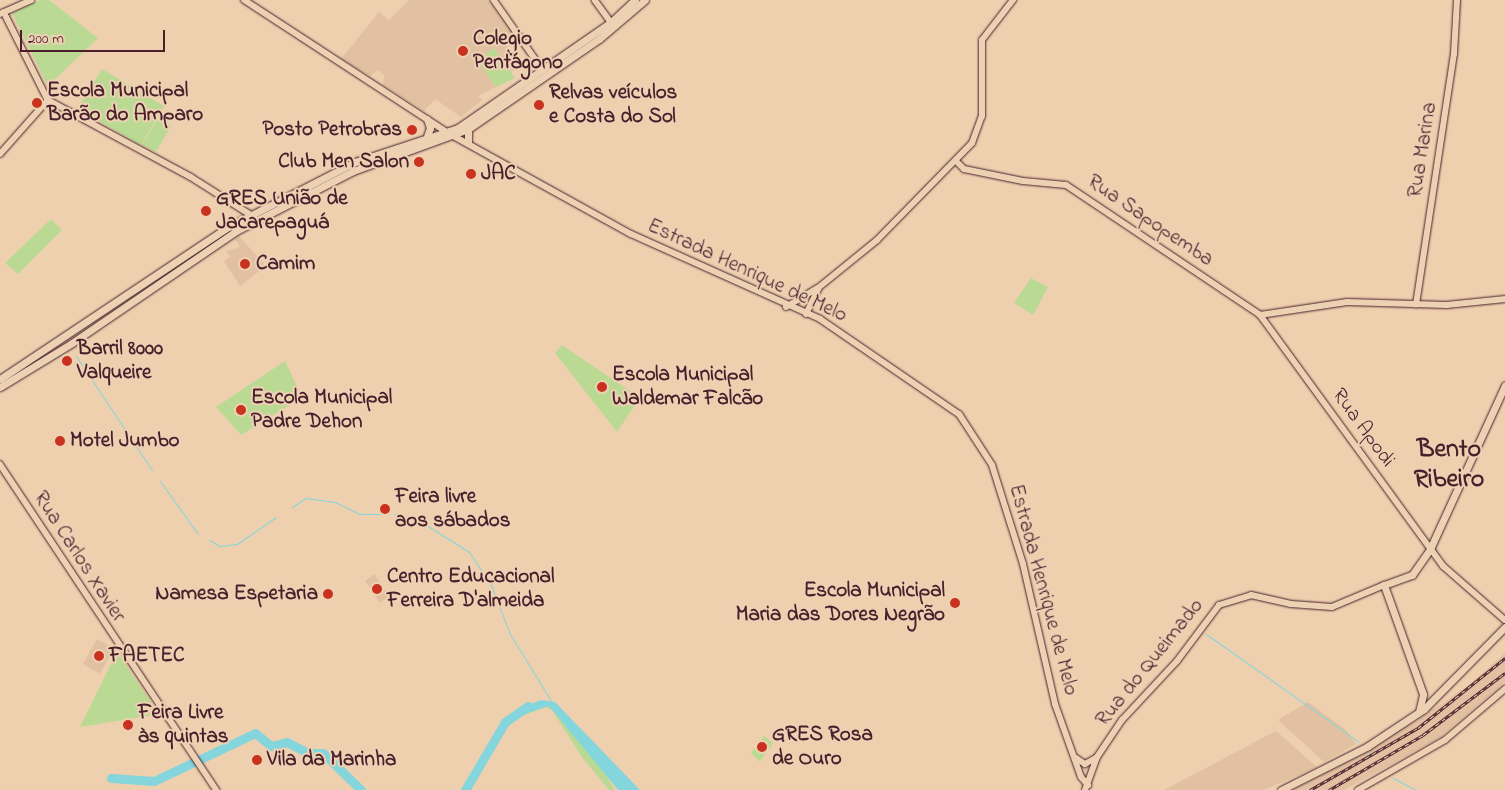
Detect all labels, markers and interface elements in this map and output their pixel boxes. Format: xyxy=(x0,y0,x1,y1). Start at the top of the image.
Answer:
scale bar xyxy=(22,20,168,52)
place label: Colegio Pentágono xyxy=(473,26,563,76)
text: 200 m xyxy=(28,28,64,50)
marker: Colegio Pentágono xyxy=(457,45,469,57)
place label: Escola Municipal Barão do Amparo xyxy=(47,78,203,128)
place label: Relvas veículos e Costa do Sol xyxy=(549,80,677,130)
marker: Escola Municipal Barão do Amparo xyxy=(31,97,43,109)
marker: Relvas veículos e Costa do Sol xyxy=(533,99,545,111)
street label: Rua Marina xyxy=(1403,101,1443,199)
place label: Posto Petrobras xyxy=(262,117,402,143)
marker: Posto Petrobras xyxy=(406,124,418,136)
place label: Club Men Salon xyxy=(278,149,409,175)
marker: Club Men Salon xyxy=(413,156,425,168)
place label: JAC xyxy=(481,161,516,187)
marker: JAC xyxy=(465,168,477,180)
street label: Rua Sapopemba xyxy=(1082,169,1218,273)
place label: GRES União de Jacarepaguá xyxy=(216,186,348,236)
marker: GRES União de Jacarepaguá xyxy=(200,205,212,217)
street label: Estrada Henrique de Melo xyxy=(643,214,851,328)
place label: Camim xyxy=(256,251,315,277)
marker: Camim xyxy=(238,257,252,271)
place label: Barril 8000 Valqueire xyxy=(77,336,163,386)
marker: Barril 8000 Valqueire xyxy=(61,355,73,367)
place label: Escola Municipal Waldemar Falcão xyxy=(612,362,763,412)
marker: Escola Municipal Waldemar Falcão xyxy=(596,381,608,393)
street label: Rua Apodi xyxy=(1326,384,1400,472)
place label: Escola Municipal Padre Dehon xyxy=(251,385,392,435)
marker: Escola Municipal Padre Dehon xyxy=(235,404,247,416)
place label: Motel Jumbo xyxy=(70,428,179,454)
marker: Motel Jumbo xyxy=(54,435,66,447)
district label: Bento Ribeiro xyxy=(1414,435,1484,496)
street label: Estrada Henrique de Melo xyxy=(1003,482,1083,698)
place label: Feira livre aos sábados xyxy=(395,484,510,534)
street label: Rua Carlos Xavier xyxy=(27,487,131,627)
marker: Feira livre aos sábados xyxy=(379,503,391,515)
place label: Centro Educacional Ferreira D'almeida xyxy=(387,564,554,614)
place label: Escola Municipal Maria das Dores Negrão xyxy=(736,578,945,628)
place label: Namesa Espetaria xyxy=(155,581,318,607)
marker: Centro Educacional Ferreira D'almeida xyxy=(371,583,383,595)
marker: Namesa Espetaria xyxy=(322,588,334,600)
street label: Rua do Queimado xyxy=(1091,594,1209,732)
marker: Escola Municipal Maria das Dores Negrão xyxy=(949,597,961,609)
place label: FAETEC xyxy=(109,643,185,669)
marker: FAETEC xyxy=(93,650,105,662)
place label: Feira Livre às quintas xyxy=(138,700,228,750)
marker: Feira Livre às quintas xyxy=(122,719,134,731)
place label: GRES Rosa de Ouro xyxy=(772,722,873,772)
marker: GRES Rosa de Ouro xyxy=(756,741,768,753)
place label: Vila da Marinha xyxy=(267,747,396,773)
marker: Vila da Marinha xyxy=(251,754,263,766)

